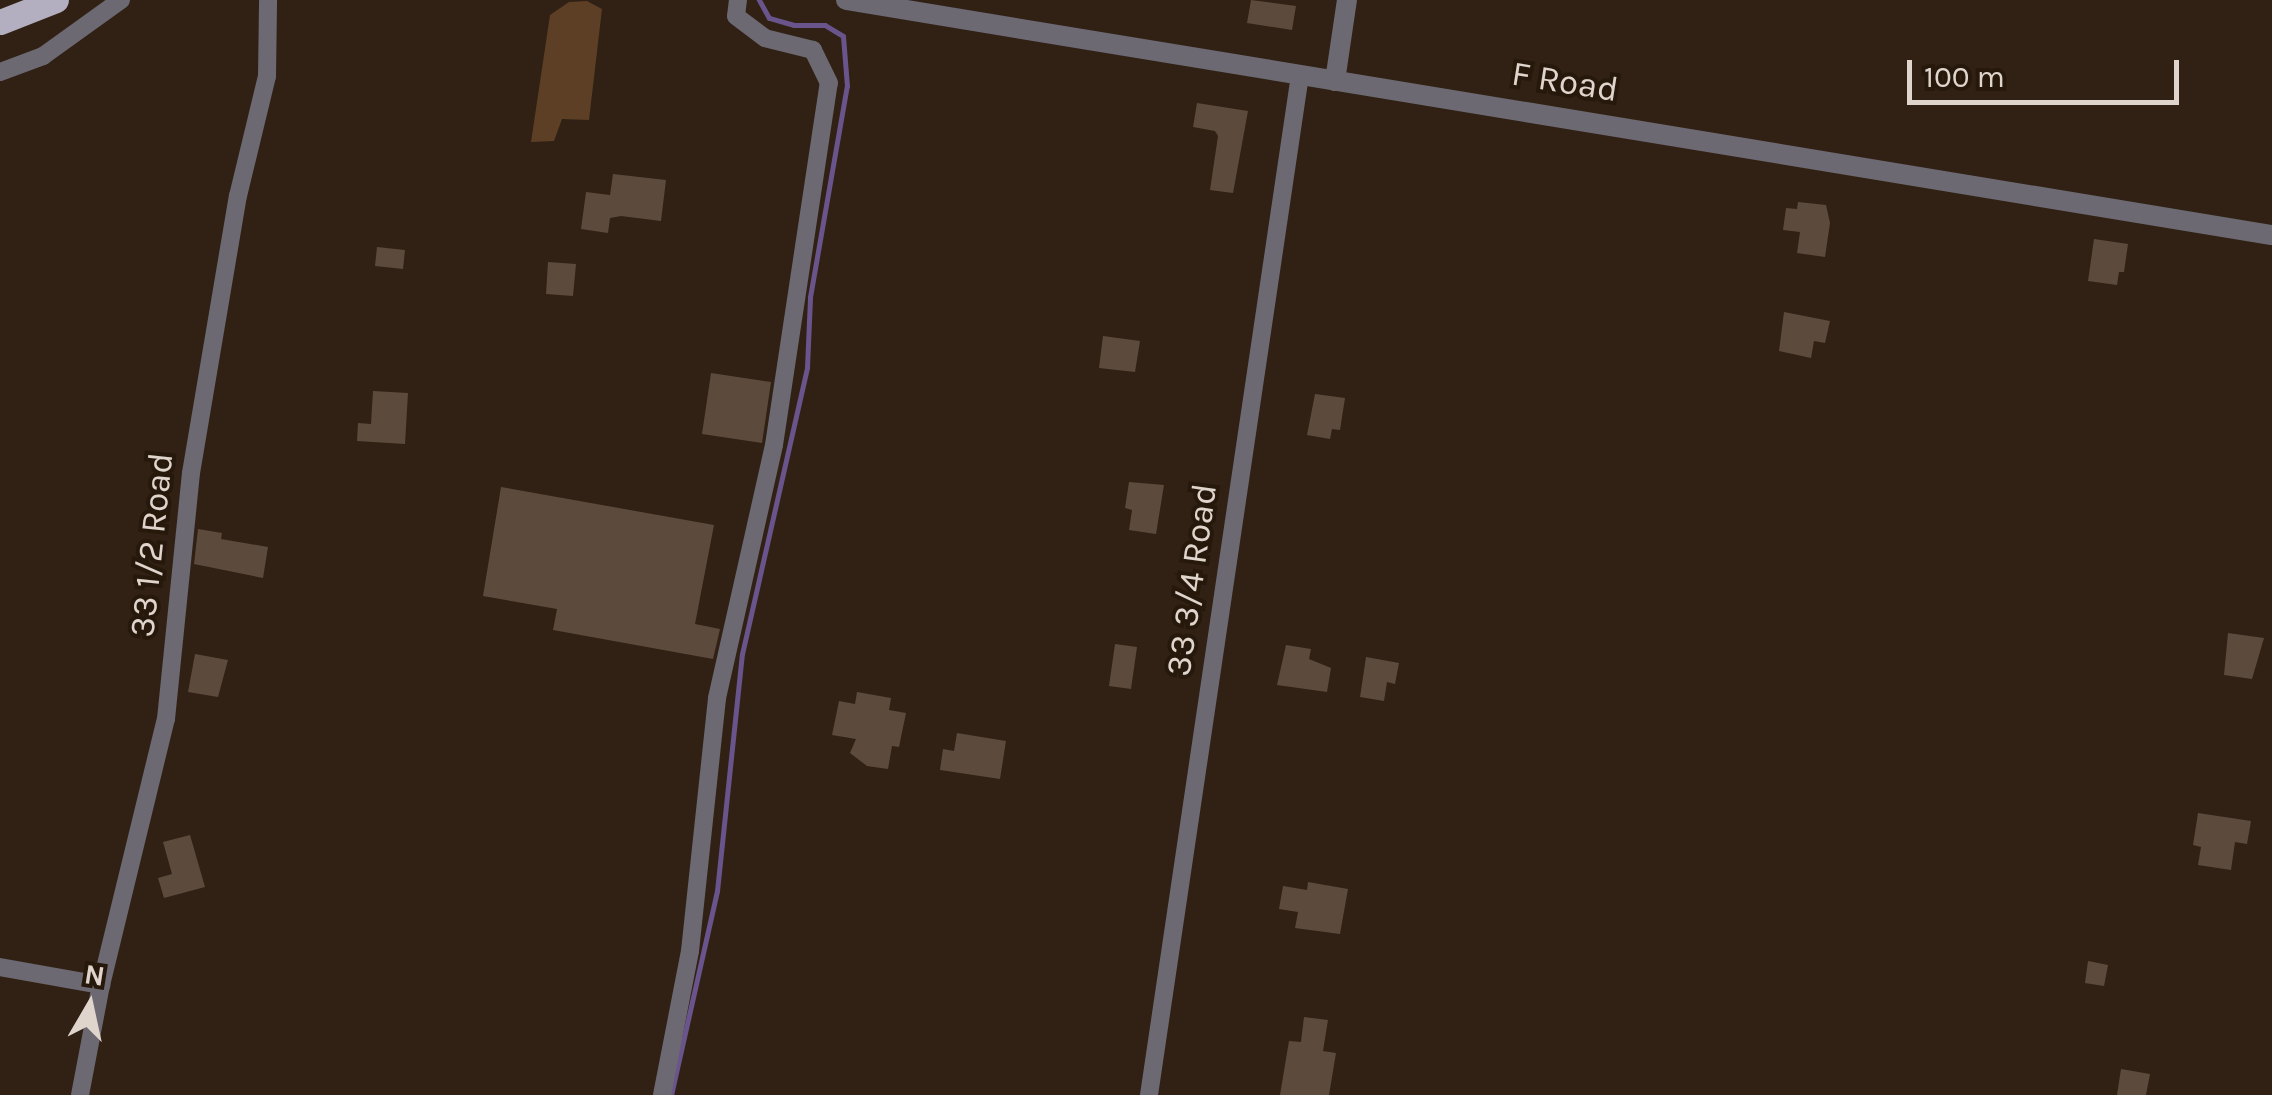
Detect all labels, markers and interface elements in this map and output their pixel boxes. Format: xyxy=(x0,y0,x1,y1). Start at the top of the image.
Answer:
scale bar xyxy=(1912,40,2184,102)
street label: F Road xyxy=(1509,53,1621,111)
text: 100 m xyxy=(1924,59,2005,95)
street label: 33 1/2 Road xyxy=(121,451,183,639)
street label: 33 3/4 Road xyxy=(1158,481,1226,679)
north arrow xyxy=(40,955,140,1055)
text: N xyxy=(82,957,107,993)

